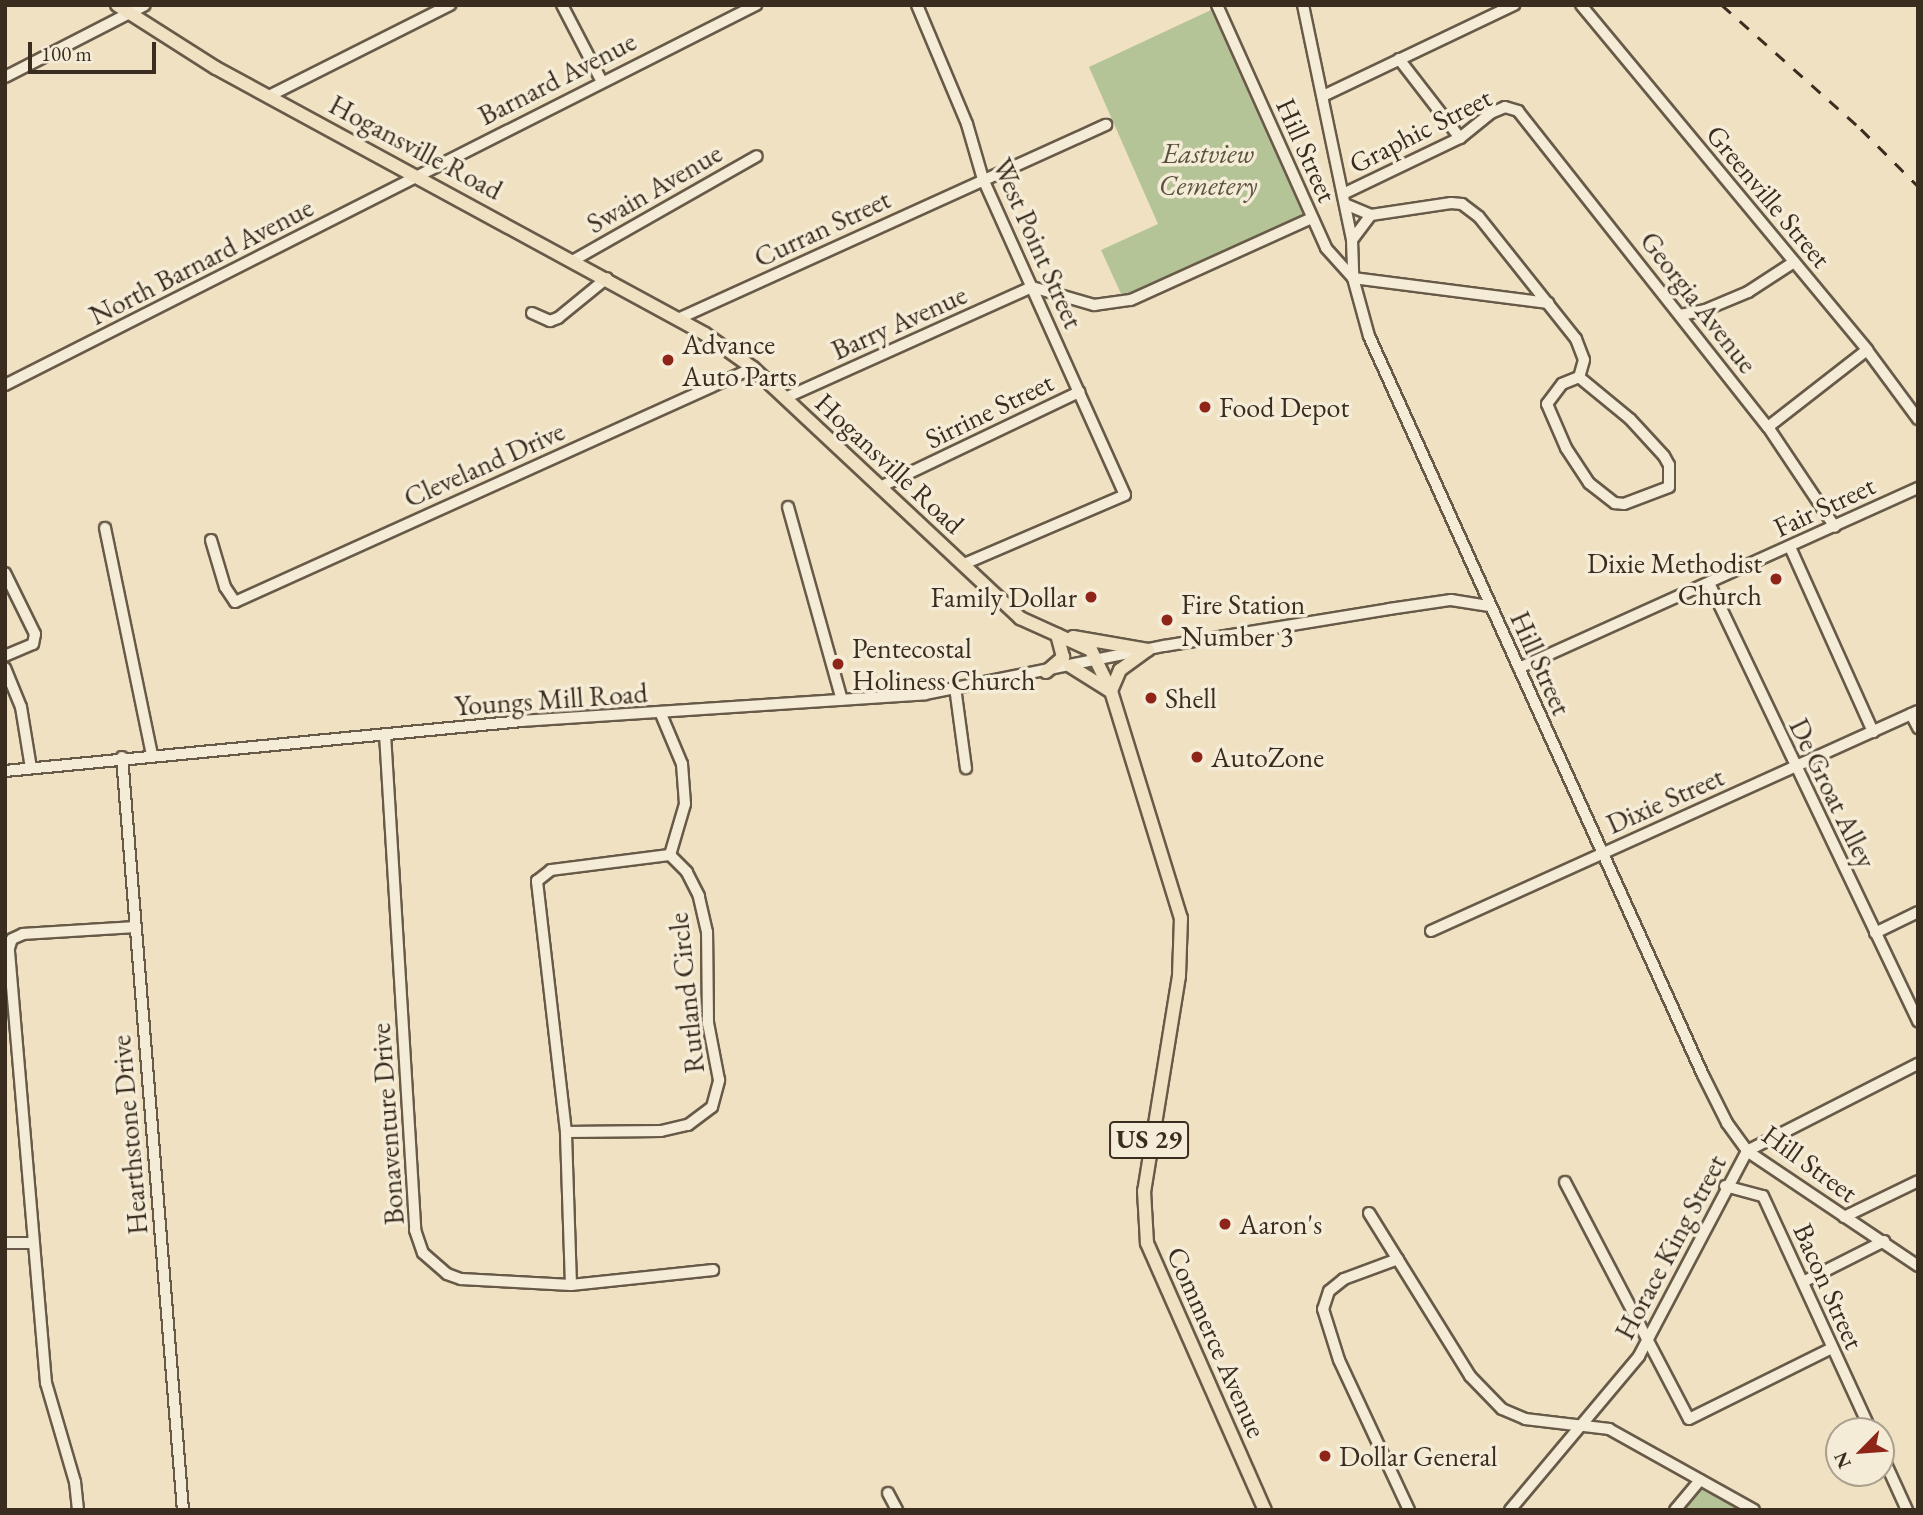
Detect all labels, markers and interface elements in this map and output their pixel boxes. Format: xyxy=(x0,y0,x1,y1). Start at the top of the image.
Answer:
street label: Barnard Avenue xyxy=(473,24,641,132)
scale bar xyxy=(32,28,159,72)
text: 100 m xyxy=(41,40,92,67)
street label: Graphic Street xyxy=(1343,80,1497,180)
street label: Hogansville Road xyxy=(324,87,508,207)
street label: Hill Street xyxy=(1269,93,1345,207)
street label: Greenville Street xyxy=(1700,118,1838,274)
street label: Swain Avenue xyxy=(580,136,728,240)
park label: Eastview Cemetery xyxy=(1159,136,1257,202)
street label: West Point Street xyxy=(986,153,1090,333)
street label: Curran Street xyxy=(749,182,895,274)
street label: North Barnard Avenue xyxy=(84,190,318,332)
street label: Georgia Avenue xyxy=(1633,225,1765,379)
street label: Barry Avenue xyxy=(826,277,972,367)
place label: Advance Auto Parts xyxy=(682,327,797,393)
marker: Advance Auto Parts xyxy=(660,352,676,368)
street label: Sirrine Street xyxy=(919,365,1059,455)
street label: Hogansville Road xyxy=(809,385,971,541)
place label: Food Depot xyxy=(1219,390,1349,424)
marker: Food Depot xyxy=(1197,399,1213,415)
street label: Cleveland Drive xyxy=(398,414,570,514)
street label: Fair Street xyxy=(1768,468,1880,544)
place label: Dixie Methodist Church xyxy=(1587,546,1762,612)
marker: Dixie Methodist Church xyxy=(1768,571,1784,587)
place label: Family Dollar xyxy=(931,580,1077,614)
place label: Fire Station Number 3 xyxy=(1181,587,1305,653)
marker: Family Dollar xyxy=(1083,589,1099,605)
street label: Hill Street xyxy=(1503,606,1579,720)
marker: Fire Station Number 3 xyxy=(1159,612,1175,628)
place label: Pentecostal Holiness Church xyxy=(852,631,1035,697)
marker: Pentecostal Holiness Church xyxy=(830,656,846,672)
street label: Youngs Mill Road xyxy=(453,675,649,723)
place label: Shell xyxy=(1165,681,1217,715)
marker: Shell xyxy=(1143,690,1159,706)
street label: De Groat Alley xyxy=(1782,713,1884,873)
place label: AutoZone xyxy=(1211,740,1324,774)
marker: AutoZone xyxy=(1189,749,1205,765)
street label: Dixie Street xyxy=(1601,759,1729,841)
street label: Rutland Circle xyxy=(661,911,711,1075)
street label: Bonaventure Drive xyxy=(363,1022,411,1226)
street label: Hearthstone Drive xyxy=(104,1034,154,1236)
street label: Hill Street xyxy=(1756,1117,1864,1209)
road number: US 29 xyxy=(1109,1118,1189,1162)
street label: Horace King Street xyxy=(1607,1149,1733,1345)
place label: Aaron's xyxy=(1239,1207,1322,1241)
marker: Aaron's xyxy=(1217,1216,1233,1232)
street label: Bacon Street xyxy=(1786,1218,1872,1354)
street label: Commerce Avenue xyxy=(1160,1241,1274,1443)
north arrow xyxy=(1825,1417,1895,1487)
place label: Dollar General xyxy=(1339,1439,1497,1473)
marker: Dollar General xyxy=(1317,1448,1333,1464)
text: N xyxy=(1828,1448,1857,1472)

